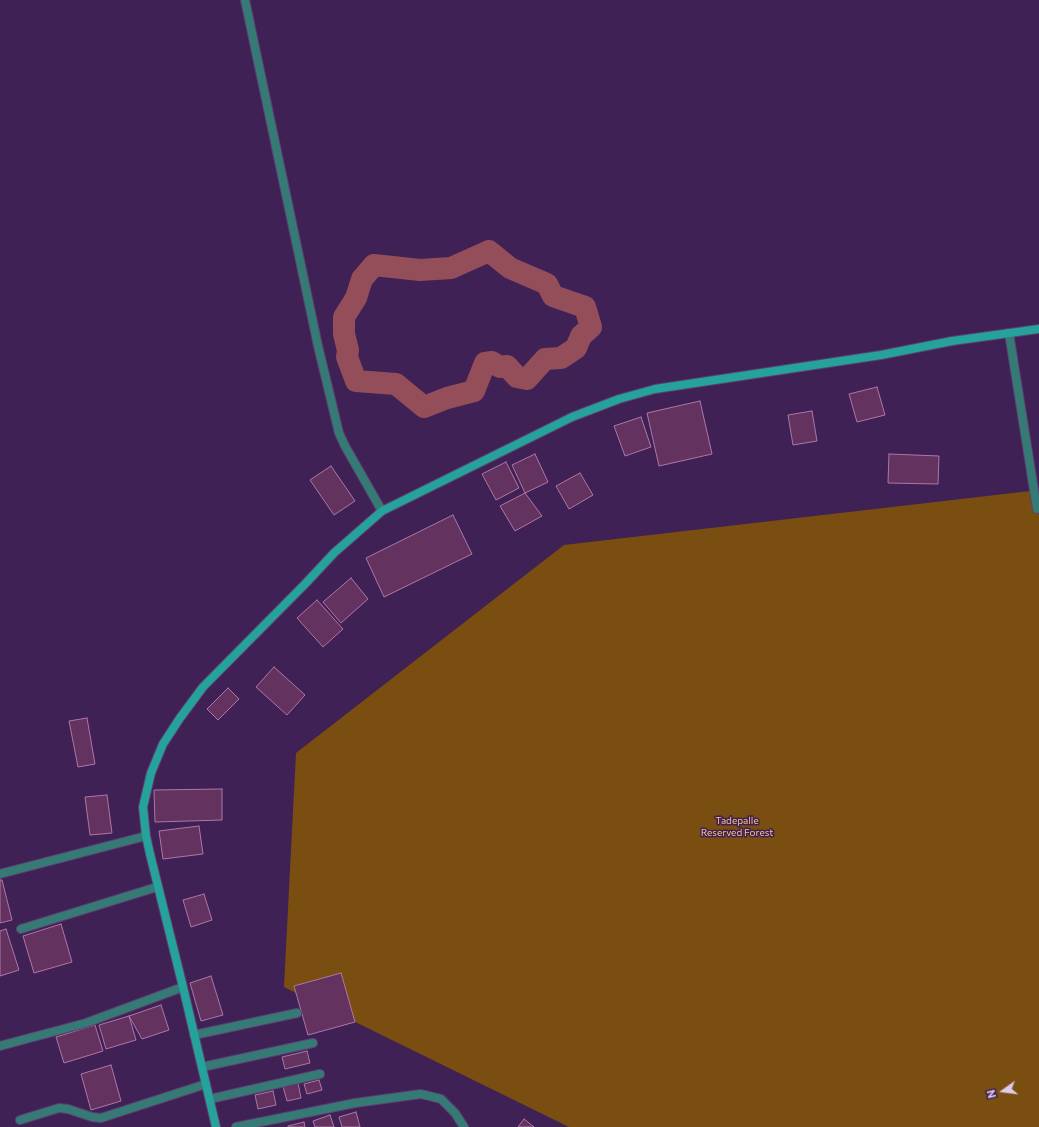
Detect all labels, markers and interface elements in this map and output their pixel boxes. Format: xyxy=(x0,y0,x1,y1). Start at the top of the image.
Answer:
park label: Tadepalle Reserved Forest xyxy=(701,815,773,838)
north arrow xyxy=(983,1071,1023,1111)
text: N xyxy=(984,1088,998,1100)

